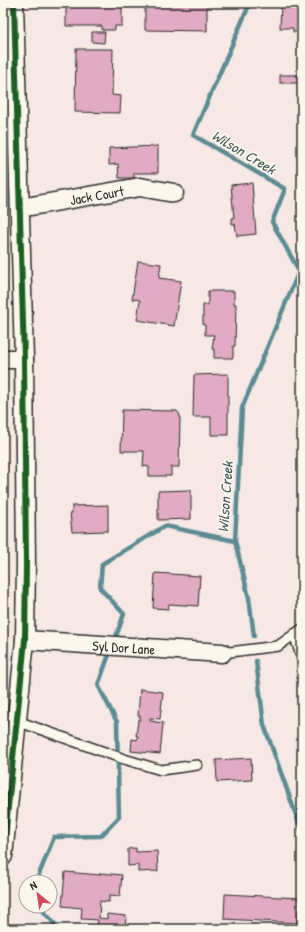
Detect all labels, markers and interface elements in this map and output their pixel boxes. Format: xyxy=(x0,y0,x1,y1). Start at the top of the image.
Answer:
water label: Wilson Creek xyxy=(208,125,281,180)
street label: Jack Court xyxy=(68,180,125,209)
water label: Wilson Creek xyxy=(212,459,238,533)
street label: Syl Dor Lane xyxy=(92,635,156,658)
north arrow xyxy=(18,874,58,914)
text: N xyxy=(27,878,39,893)

